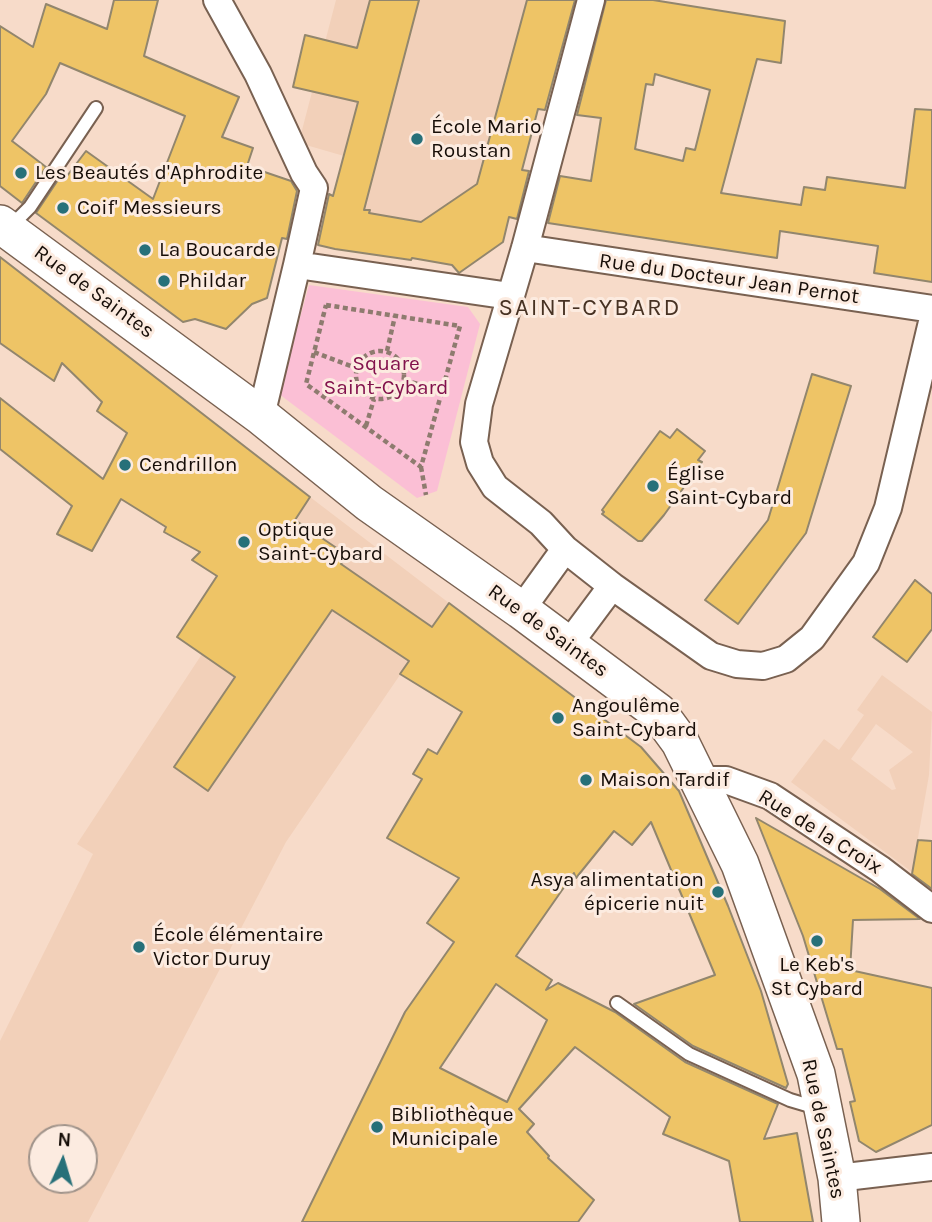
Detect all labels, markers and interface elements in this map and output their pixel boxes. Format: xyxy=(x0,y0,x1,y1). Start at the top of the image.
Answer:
place label: École Mario Roustan xyxy=(431,114,541,164)
marker: École Mario Roustan xyxy=(409,131,425,147)
place label: Les Beautés d'Aphrodite xyxy=(35,160,263,186)
marker: Les Beautés d'Aphrodite xyxy=(13,165,29,181)
place label: Coif' Messieurs xyxy=(77,195,222,221)
marker: Coif' Messieurs xyxy=(55,200,71,216)
place label: La Boucarde xyxy=(159,237,276,263)
street label: Rue de Saintes xyxy=(29,240,159,344)
marker: La Boucarde xyxy=(137,242,153,258)
street label: Rue du Docteur Jean Pernot xyxy=(597,248,861,310)
place label: Phildar xyxy=(178,268,246,294)
marker: Phildar xyxy=(156,273,172,289)
district label: SAINT-CYBARD xyxy=(500,294,680,322)
park label: Square Saint-Cybard xyxy=(323,351,449,401)
place label: Cendrillon xyxy=(139,452,238,478)
marker: Cendrillon xyxy=(117,457,133,473)
place label: Église Saint-Cybard xyxy=(667,461,792,511)
marker: Église Saint-Cybard xyxy=(645,478,661,494)
place label: Optique Saint-Cybard xyxy=(258,517,383,567)
marker: Optique Saint-Cybard xyxy=(236,534,252,550)
street label: Rue de Saintes xyxy=(483,579,613,683)
place label: Angoulême Saint-Cybard xyxy=(572,693,697,743)
marker: Angoulême Saint-Cybard xyxy=(550,710,566,726)
place label: Maison Tardif xyxy=(600,767,730,793)
marker: Maison Tardif xyxy=(578,772,594,788)
street label: Rue de la Croix xyxy=(754,784,886,880)
place label: Asya alimentation épicerie nuit xyxy=(530,867,704,917)
marker: Asya alimentation épicerie nuit xyxy=(710,884,726,900)
place label: École élémentaire Victor Duruy xyxy=(153,922,323,972)
marker: Le Keb's St Cybard xyxy=(809,933,825,949)
marker: École élémentaire Victor Duruy xyxy=(131,939,147,955)
place label: Le Keb's St Cybard xyxy=(771,952,863,1002)
street label: Rue de Saintes xyxy=(796,1057,850,1201)
place label: Bibliothèque Municipale xyxy=(391,1102,513,1152)
marker: Bibliothèque Municipale xyxy=(369,1119,385,1135)
north arrow xyxy=(28,1124,98,1194)
text: N xyxy=(57,1129,72,1151)

